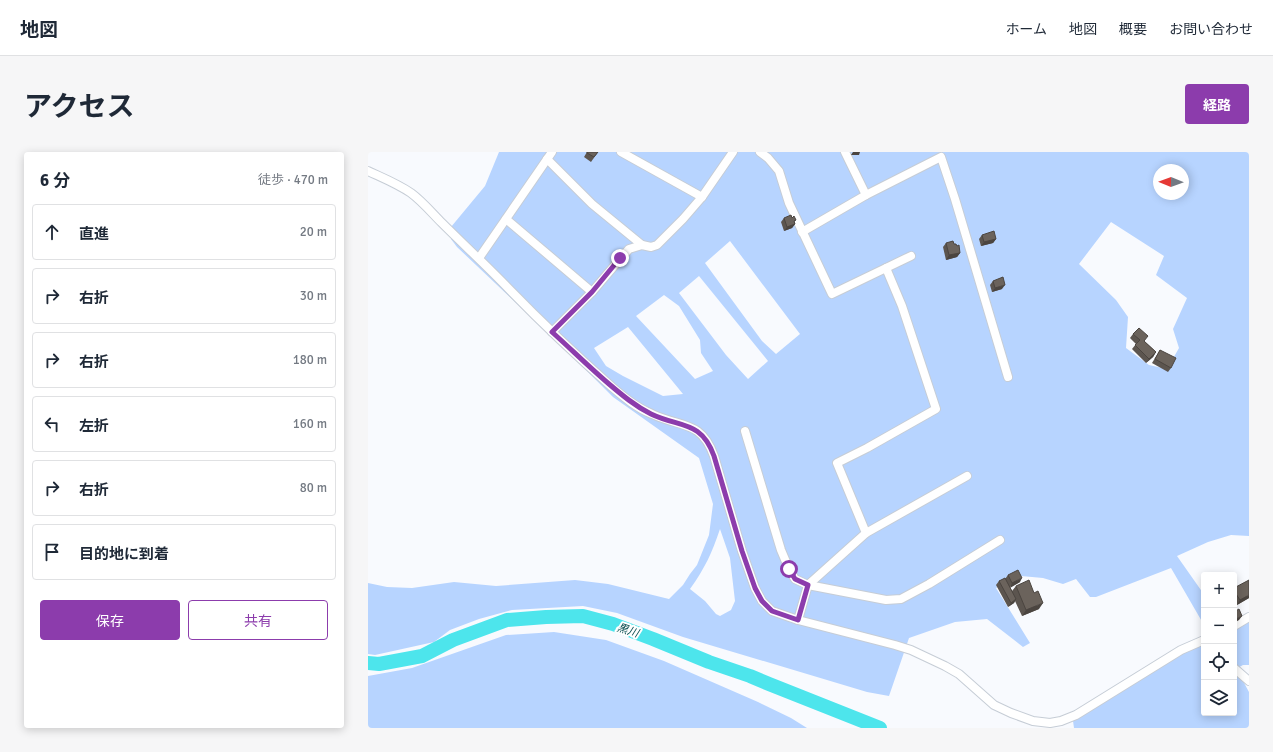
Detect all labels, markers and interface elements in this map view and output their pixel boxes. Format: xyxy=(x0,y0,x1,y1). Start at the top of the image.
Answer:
text: 地図 xyxy=(20,18,58,42)
text: ホーム xyxy=(1005,21,1047,38)
text: 地図 xyxy=(1069,21,1097,38)
text: 概要 xyxy=(1119,21,1147,38)
text: お問い合わせ xyxy=(1169,21,1253,38)
button: 経路 xyxy=(1185,84,1249,124)
text: アクセス xyxy=(24,90,135,124)
north arrow xyxy=(1153,164,1189,200)
text: 6 分 xyxy=(40,170,70,191)
text: 徒歩 · 470 m xyxy=(258,172,328,188)
icon: ahead xyxy=(41,221,63,243)
text: 20 m xyxy=(300,224,327,240)
text: 直進 xyxy=(79,225,109,243)
route end xyxy=(611,249,629,267)
icon: right xyxy=(41,285,63,307)
text: 30 m xyxy=(300,288,327,304)
text: 右折 xyxy=(79,289,109,307)
icon: right xyxy=(41,349,63,371)
text: 180 m xyxy=(293,352,327,368)
text: 右折 xyxy=(79,353,109,371)
icon: left xyxy=(41,413,63,435)
text: 160 m xyxy=(293,416,327,432)
text: 左折 xyxy=(79,417,109,435)
icon: right xyxy=(41,477,63,499)
text: 80 m xyxy=(300,480,327,496)
text: 右折 xyxy=(79,481,109,499)
icon: arrive xyxy=(41,541,63,563)
text: 目的地に到着 xyxy=(79,545,169,563)
route start xyxy=(780,560,798,578)
map controls xyxy=(1201,572,1237,716)
button: + xyxy=(1201,572,1237,608)
button: 保存 xyxy=(40,600,180,640)
button: 共有 xyxy=(188,600,328,640)
button: − xyxy=(1201,608,1237,644)
water label: 黒川 xyxy=(615,621,641,640)
button: locate xyxy=(1201,644,1237,680)
button: layers xyxy=(1201,680,1237,716)

